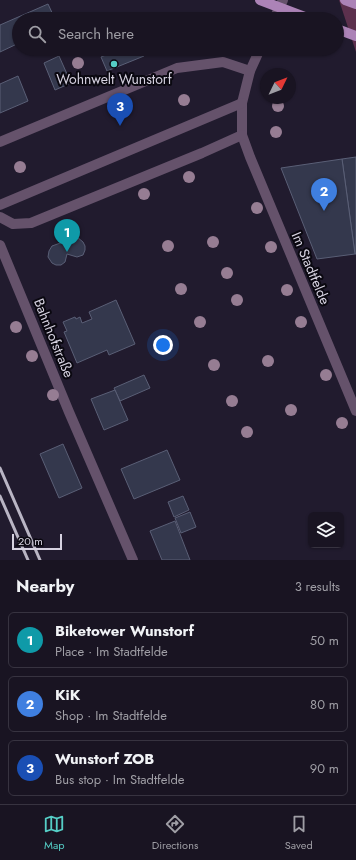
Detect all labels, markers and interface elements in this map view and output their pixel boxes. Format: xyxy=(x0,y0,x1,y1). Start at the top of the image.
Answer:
search box xyxy=(12,12,344,56)
icon: search xyxy=(26,23,48,45)
text: Search here xyxy=(58,23,134,45)
marker: Wohnwelt Wunstorf xyxy=(109,59,119,69)
north arrow xyxy=(260,68,296,104)
place label: Wohnwelt Wunstorf xyxy=(56,69,173,89)
pin: 3 xyxy=(107,93,133,126)
pin: 2 xyxy=(311,178,337,211)
pin: 1 xyxy=(54,219,80,252)
street label: Im Stadtfelde xyxy=(287,229,335,307)
street label: Bahnhofstraße xyxy=(29,295,79,381)
your location xyxy=(153,335,173,355)
map controls xyxy=(308,512,344,548)
button: layers xyxy=(308,512,344,548)
scale bar xyxy=(12,532,62,551)
text: 20 m xyxy=(18,533,43,549)
text: Nearby xyxy=(16,574,74,598)
text: 3 results xyxy=(295,577,340,596)
text: Biketower Wunstorf xyxy=(55,620,194,642)
text: 1 xyxy=(27,631,33,650)
text: 50 m xyxy=(310,631,339,650)
text: Place · Im Stadtfelde xyxy=(55,642,168,661)
text: KiK xyxy=(55,684,80,706)
text: 2 xyxy=(26,695,34,714)
text: 80 m xyxy=(310,695,339,714)
text: Shop · Im Stadtfelde xyxy=(55,706,167,725)
text: Wunstorf ZOB xyxy=(55,748,154,770)
text: 3 xyxy=(26,759,34,778)
text: 90 m xyxy=(310,759,339,778)
text: Bus stop · Im Stadtfelde xyxy=(55,770,185,789)
tab: Map xyxy=(43,813,65,853)
tab: Directions xyxy=(152,813,198,853)
tab: Saved xyxy=(285,813,313,853)

